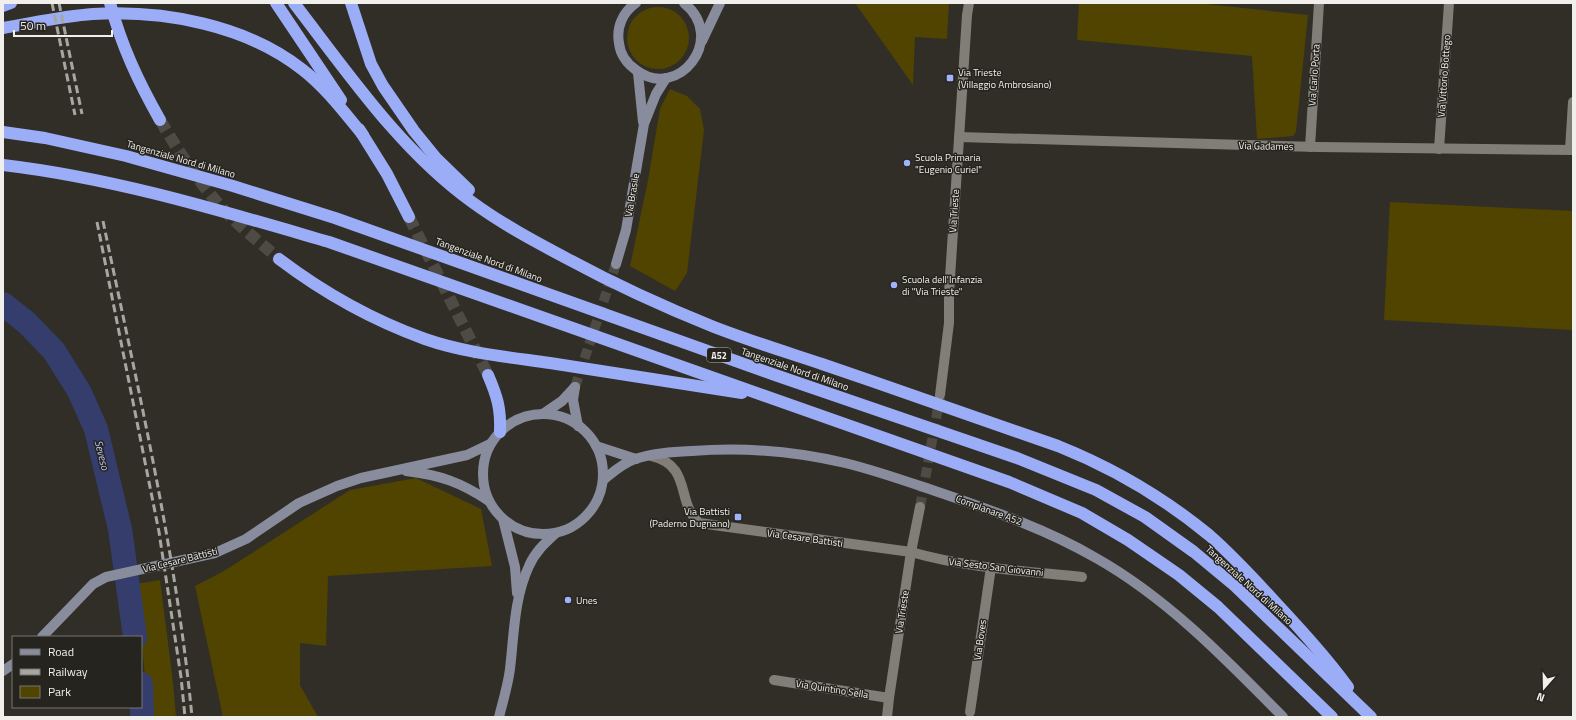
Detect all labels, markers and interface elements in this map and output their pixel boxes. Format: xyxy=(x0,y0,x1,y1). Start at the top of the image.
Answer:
scale bar xyxy=(14,12,112,38)
text: 50 m xyxy=(20,16,46,35)
street label: Via Vittorio Bottego xyxy=(1434,34,1454,118)
street label: Via Carlo Porta xyxy=(1304,44,1324,106)
place label: Via Trieste (Villaggio Ambrosiano) xyxy=(958,65,1052,92)
marker: Via Trieste (Villaggio Ambrosiano) xyxy=(945,73,955,83)
street label: Tangenziale Nord di Milano xyxy=(125,136,237,182)
street label: Via Gadames xyxy=(1238,138,1294,154)
place label: Scuola Primaria "Eugenio Curiel" xyxy=(915,150,982,177)
marker: Scuola Primaria "Eugenio Curiel" xyxy=(902,158,912,168)
street label: Via Brasile xyxy=(621,172,643,218)
street label: Via Trieste xyxy=(945,189,963,233)
street label: Tangenziale Nord di Milano xyxy=(433,234,545,286)
place label: Scuola dell'Infanzia di "Via Trieste" xyxy=(902,272,982,299)
marker: Scuola dell'Infanzia di "Via Trieste" xyxy=(889,280,899,290)
street label: Tangenziale Nord di Milano xyxy=(739,344,851,394)
road number: A52 xyxy=(707,348,731,362)
water label: Seveso xyxy=(91,438,114,472)
street label: Complanare A52 xyxy=(954,491,1024,529)
place label: Via Battisti (Paderno Dugnano) xyxy=(649,504,730,531)
marker: Via Battisti (Paderno Dugnano) xyxy=(733,512,743,522)
street label: Via Cesare Battisti xyxy=(766,525,844,551)
street label: Tangenziale Nord di Milano xyxy=(1202,542,1296,628)
street label: Via Cesare Battisti xyxy=(141,543,219,577)
street label: Via Sesto San Giovanni xyxy=(948,554,1044,580)
street label: Via Trieste xyxy=(891,589,913,635)
place label: Unes xyxy=(576,593,598,608)
marker: Unes xyxy=(563,595,573,605)
street label: Via Boves xyxy=(970,618,990,661)
legend xyxy=(12,636,142,708)
text: Road xyxy=(48,642,74,661)
text: Railway xyxy=(48,662,88,681)
north arrow xyxy=(1524,668,1564,708)
street label: Via Quintino Sella xyxy=(795,676,869,702)
text: Park xyxy=(48,682,71,701)
text: N xyxy=(1534,689,1547,706)

